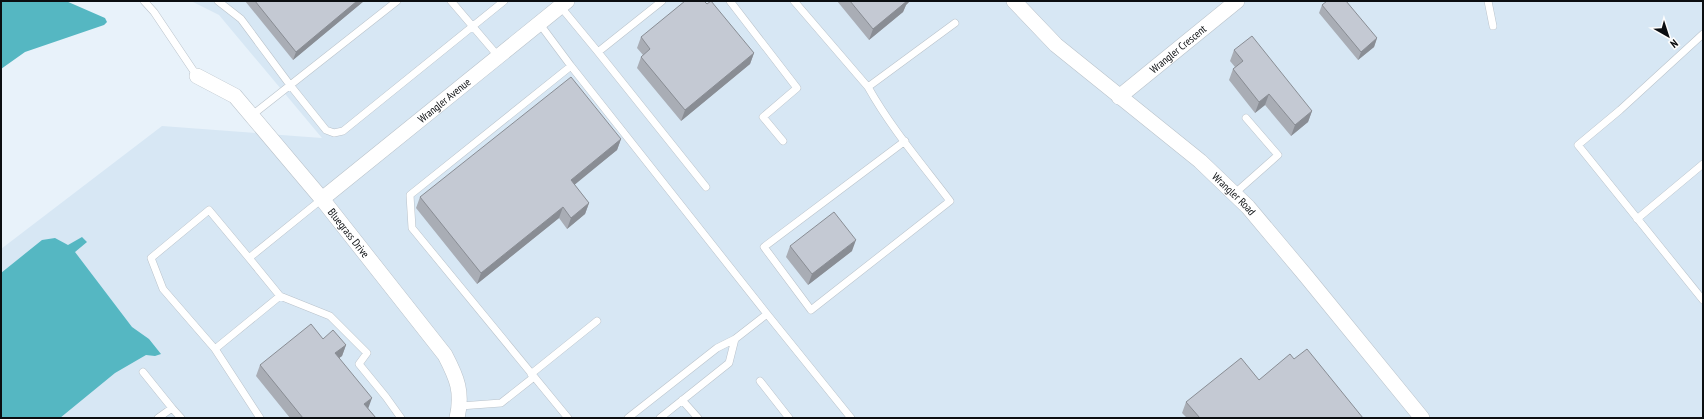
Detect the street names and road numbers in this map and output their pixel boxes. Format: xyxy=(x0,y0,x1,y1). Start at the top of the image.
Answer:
street label: Wrangler Crescent xyxy=(1147,22,1209,76)
street label: Wrangler Avenue xyxy=(415,74,474,126)
street label: Wrangler Road xyxy=(1209,170,1259,218)
street label: Bluegrass Drive xyxy=(325,205,373,261)

